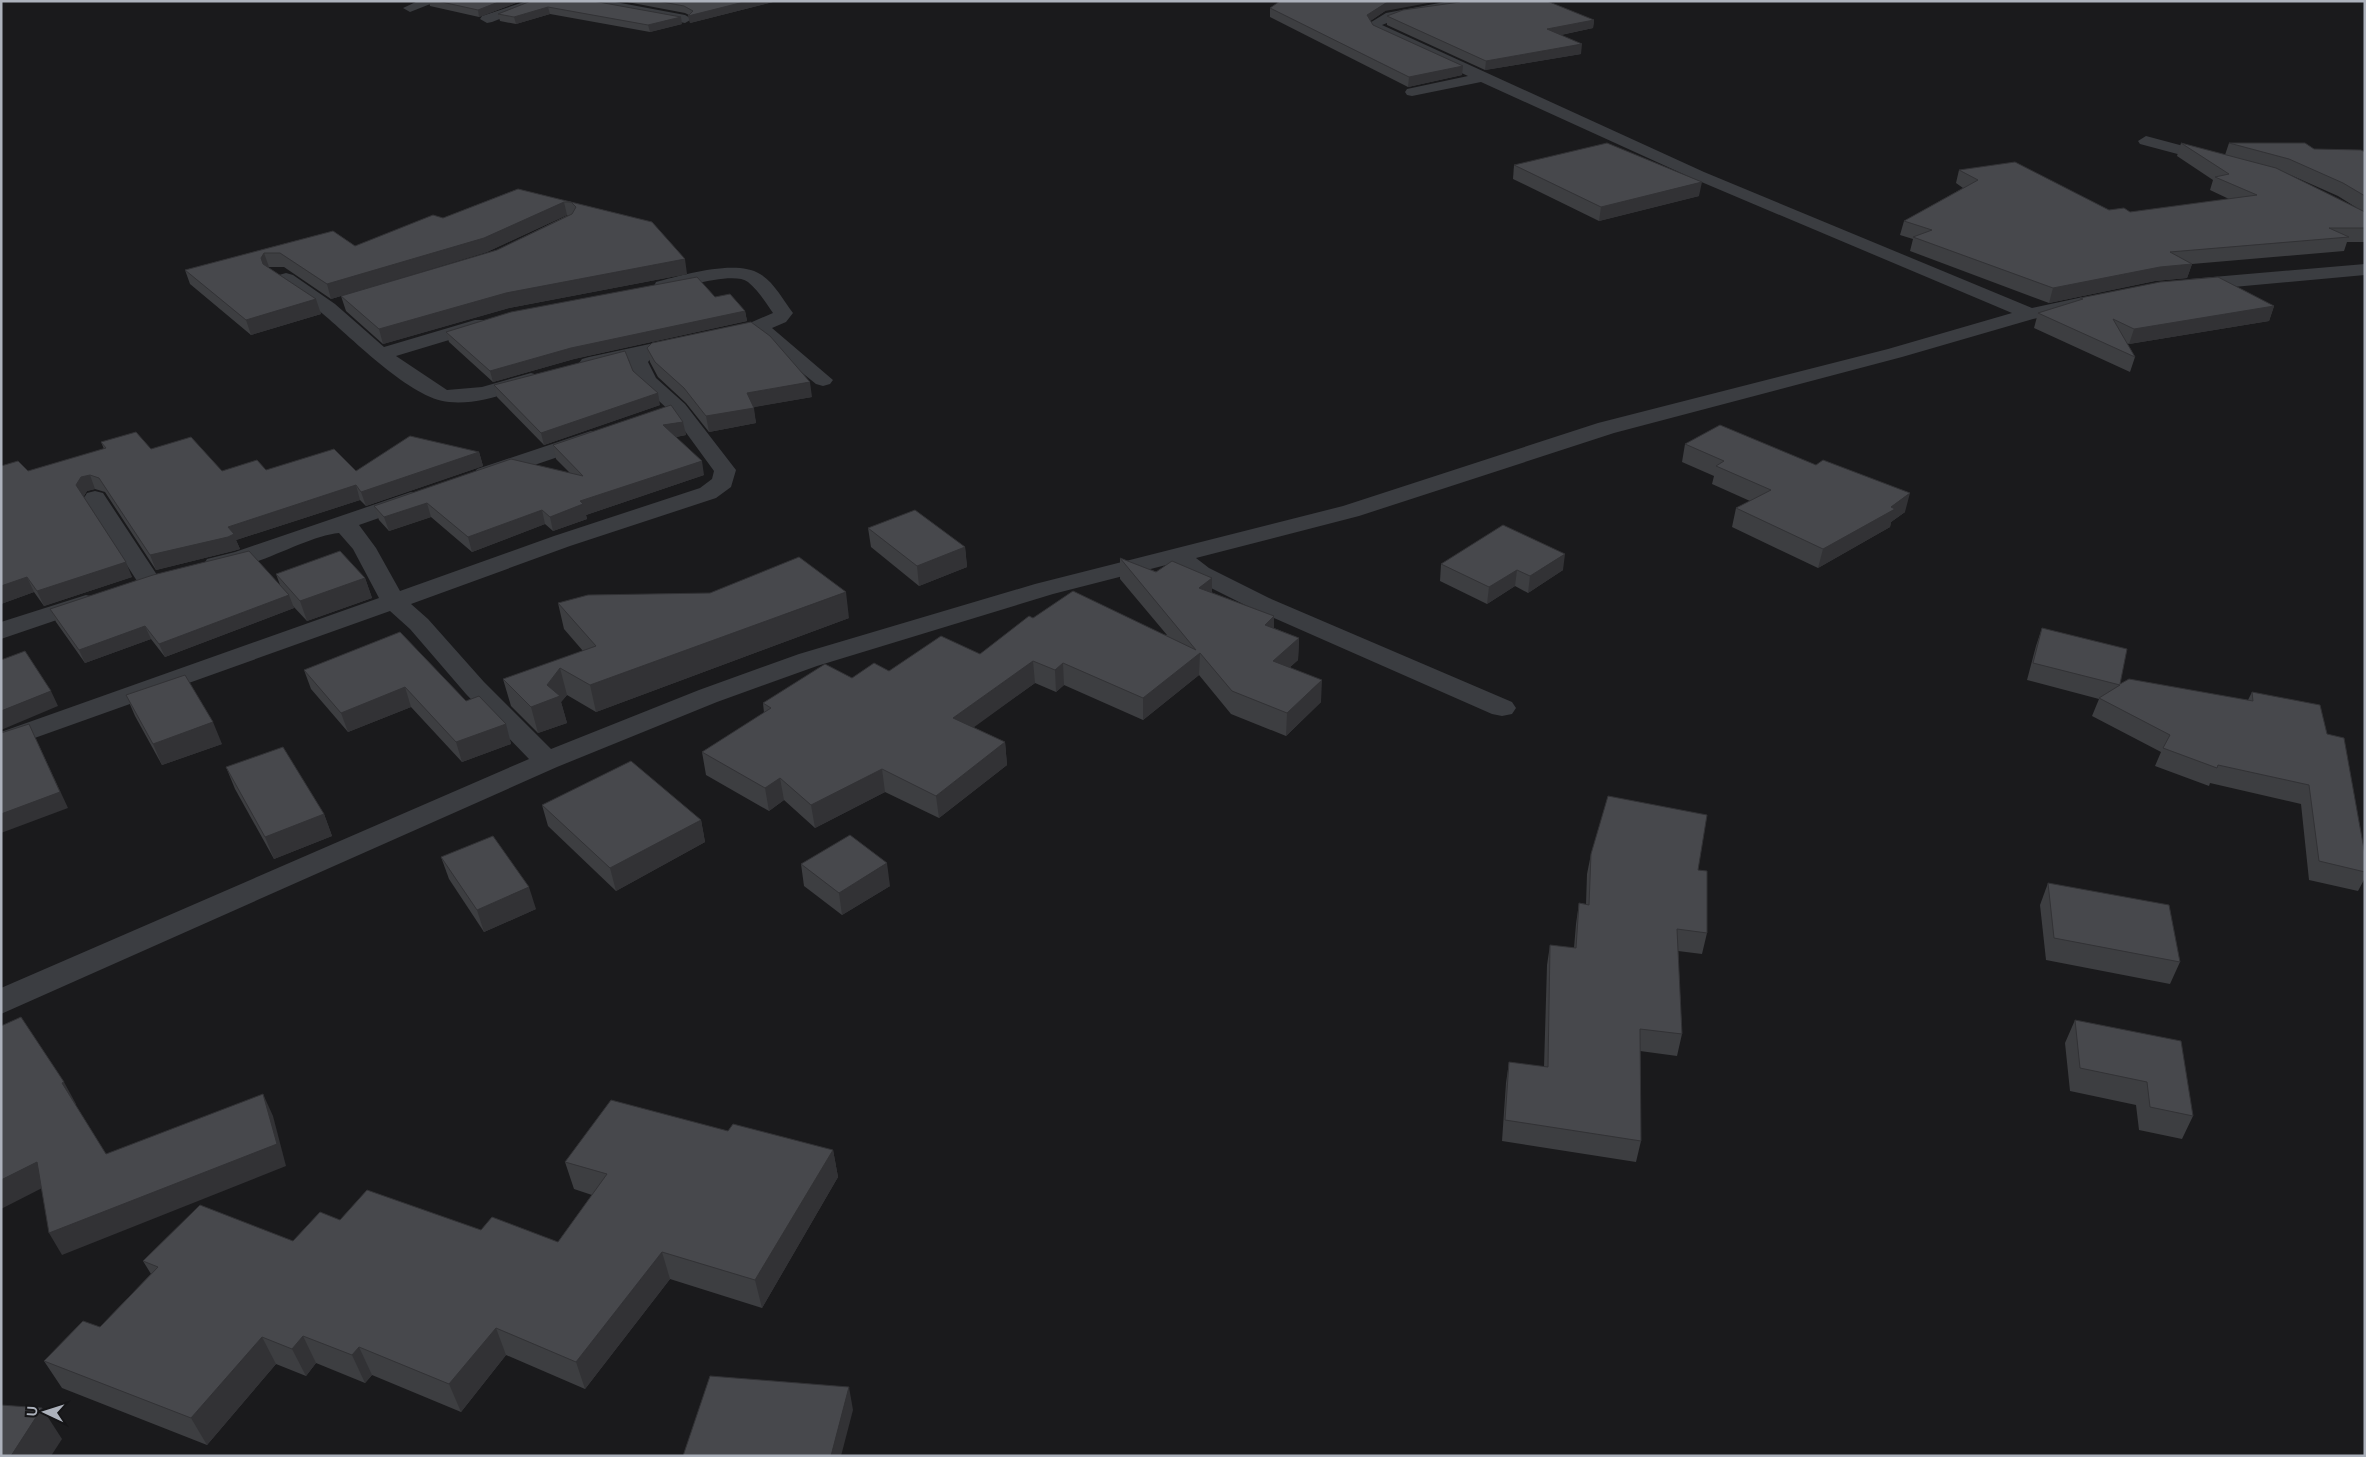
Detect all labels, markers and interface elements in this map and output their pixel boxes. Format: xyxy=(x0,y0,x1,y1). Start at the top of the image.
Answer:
north arrow xyxy=(20,1387,70,1437)
text: U xyxy=(23,1405,40,1417)

